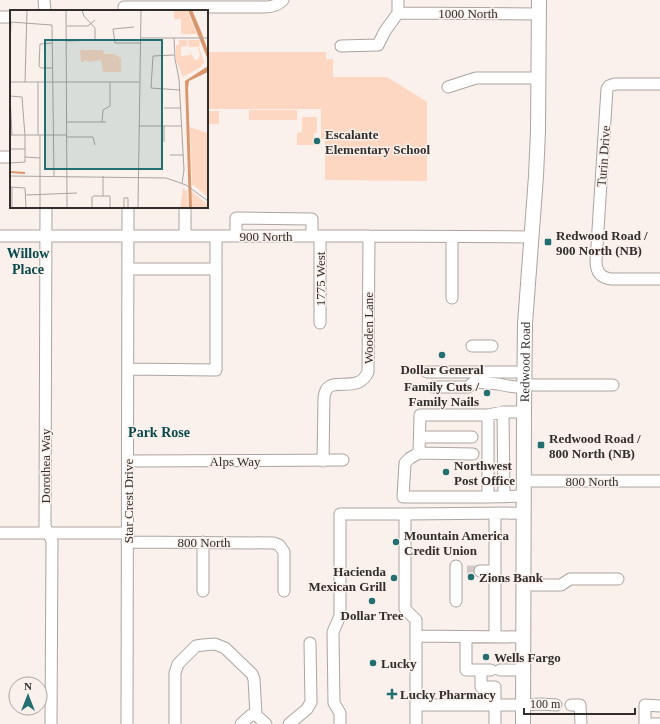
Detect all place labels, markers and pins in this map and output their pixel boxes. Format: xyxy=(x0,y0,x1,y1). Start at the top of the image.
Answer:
place label: Escalante Elementary School xyxy=(325,127,430,157)
marker: Escalante Elementary School xyxy=(312,136,322,146)
place label: Redwood Road / 900 North (NB) xyxy=(556,228,648,258)
marker: Redwood Road / 900 North (NB) xyxy=(543,237,553,247)
marker: Dollar General xyxy=(437,350,447,360)
place label: Dollar General xyxy=(400,362,484,377)
place label: Family Cuts / Family Nails xyxy=(404,379,479,409)
marker: Family Cuts / Family Nails xyxy=(482,388,492,398)
place label: Redwood Road / 800 North (NB) xyxy=(549,431,641,461)
marker: Redwood Road / 800 North (NB) xyxy=(536,440,546,450)
place label: Northwest Post Office xyxy=(454,458,515,488)
marker: Northwest Post Office xyxy=(441,467,451,477)
place label: Mountain America Credit Union xyxy=(404,528,510,558)
marker: Mountain America Credit Union xyxy=(391,537,401,547)
place label: Hacienda Mexican Grill xyxy=(308,564,386,594)
place label: Zions Bank xyxy=(479,570,544,585)
marker: Zions Bank xyxy=(466,572,476,582)
marker: Hacienda Mexican Grill xyxy=(389,573,399,583)
marker: Dollar Tree xyxy=(367,596,377,606)
place label: Dollar Tree xyxy=(341,608,404,623)
place label: Wells Fargo xyxy=(494,650,561,665)
marker: Wells Fargo xyxy=(481,652,491,662)
place label: Lucky xyxy=(381,656,417,671)
marker: Lucky xyxy=(368,658,378,668)
place label: Lucky Pharmacy xyxy=(400,687,496,702)
marker: Lucky Pharmacy xyxy=(387,689,397,699)

